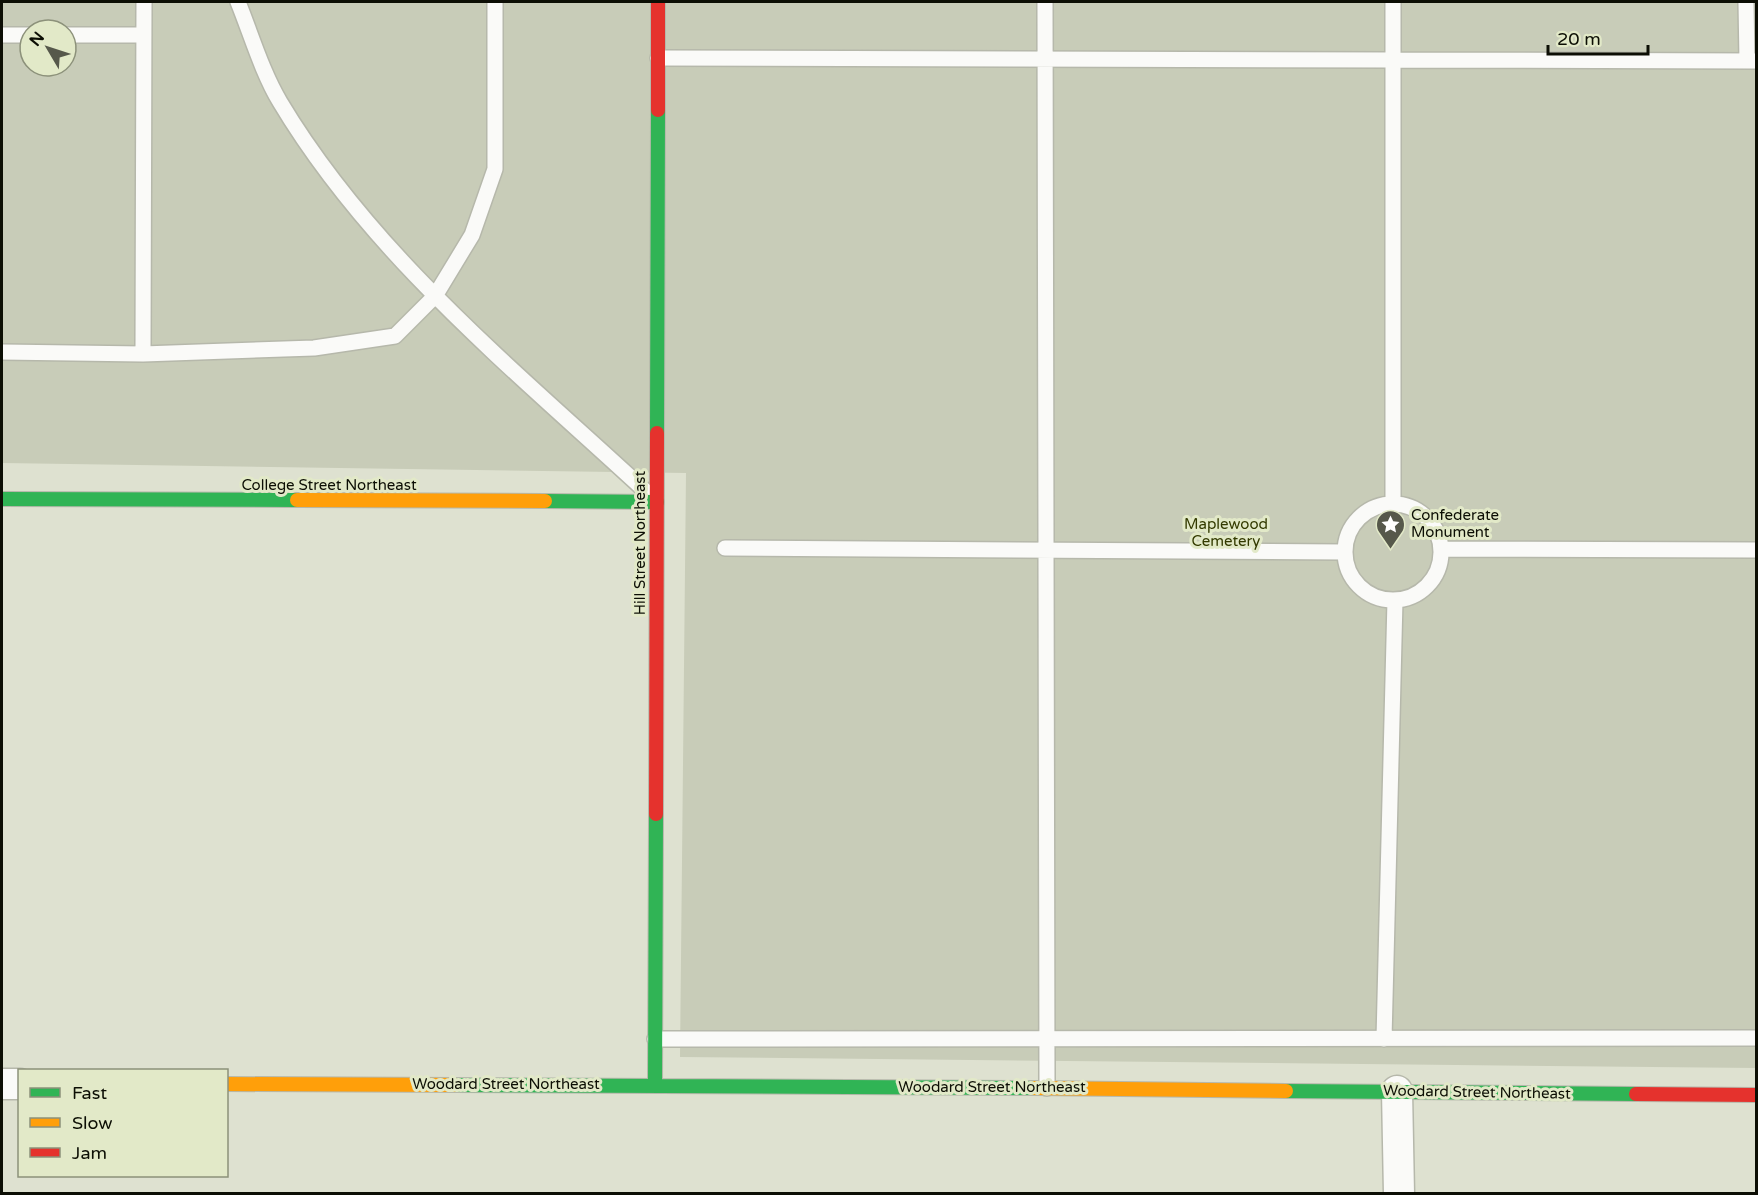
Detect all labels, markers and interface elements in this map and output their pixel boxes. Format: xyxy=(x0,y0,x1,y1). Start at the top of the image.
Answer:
north arrow xyxy=(18,18,78,78)
scale bar xyxy=(1548,18,1648,56)
text: N xyxy=(25,28,49,50)
text: 20 m xyxy=(1557,28,1601,50)
street label: Hill Street Northeast xyxy=(631,471,649,615)
street label: College Street Northeast xyxy=(241,476,417,494)
place label: Confederate Monument xyxy=(1411,506,1499,541)
place icon: Confederate Monument xyxy=(1374,508,1406,550)
park label: Maplewood Cemetery xyxy=(1184,515,1268,550)
legend xyxy=(18,1069,228,1177)
street label: Woodard Street Northeast xyxy=(412,1075,600,1093)
street label: Woodard Street Northeast xyxy=(898,1078,1086,1096)
street label: Woodard Street Northeast xyxy=(1383,1081,1571,1103)
text: Fast xyxy=(72,1082,107,1104)
text: Slow xyxy=(72,1112,113,1134)
text: Jam xyxy=(72,1142,107,1164)

